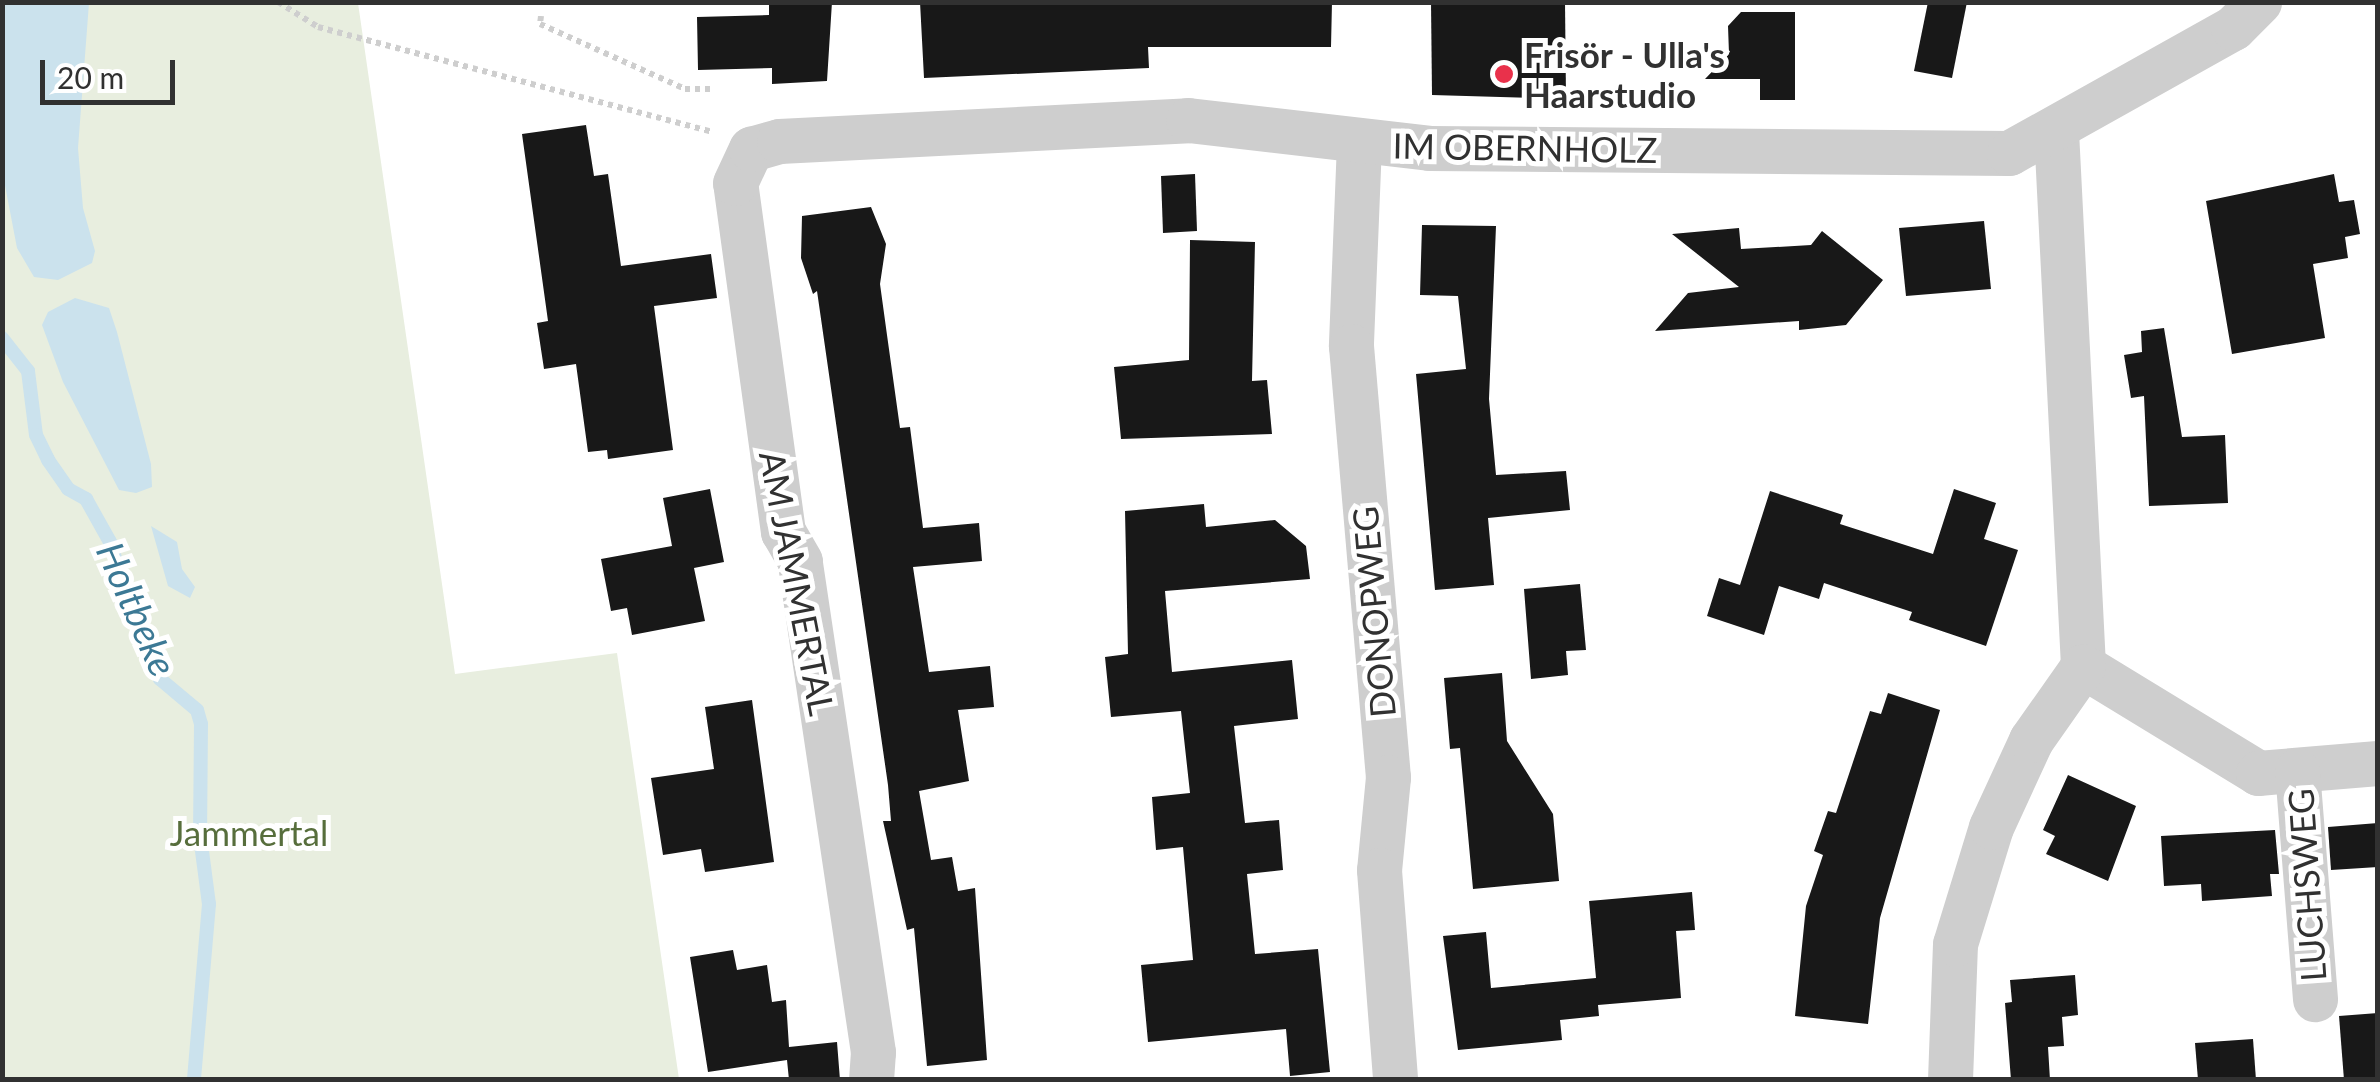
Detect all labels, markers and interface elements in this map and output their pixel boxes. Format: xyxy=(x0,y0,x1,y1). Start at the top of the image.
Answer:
place label: Frisör - Ulla's Haarstudio xyxy=(1524,33,1726,115)
scale bar xyxy=(45,40,180,102)
text: 20 m xyxy=(57,59,124,95)
marker: Frisör - Ulla's Haarstudio xyxy=(1493,63,1515,85)
street label: IM OBERNHOLZ xyxy=(1392,124,1658,170)
street label: AM JAMMERTAL xyxy=(752,447,844,719)
street label: DONOPWEG xyxy=(1343,505,1403,719)
water label: Holtbeke xyxy=(87,535,187,683)
street label: LUCHSWEG xyxy=(2278,787,2334,983)
park label: Jammertal xyxy=(170,811,328,853)

